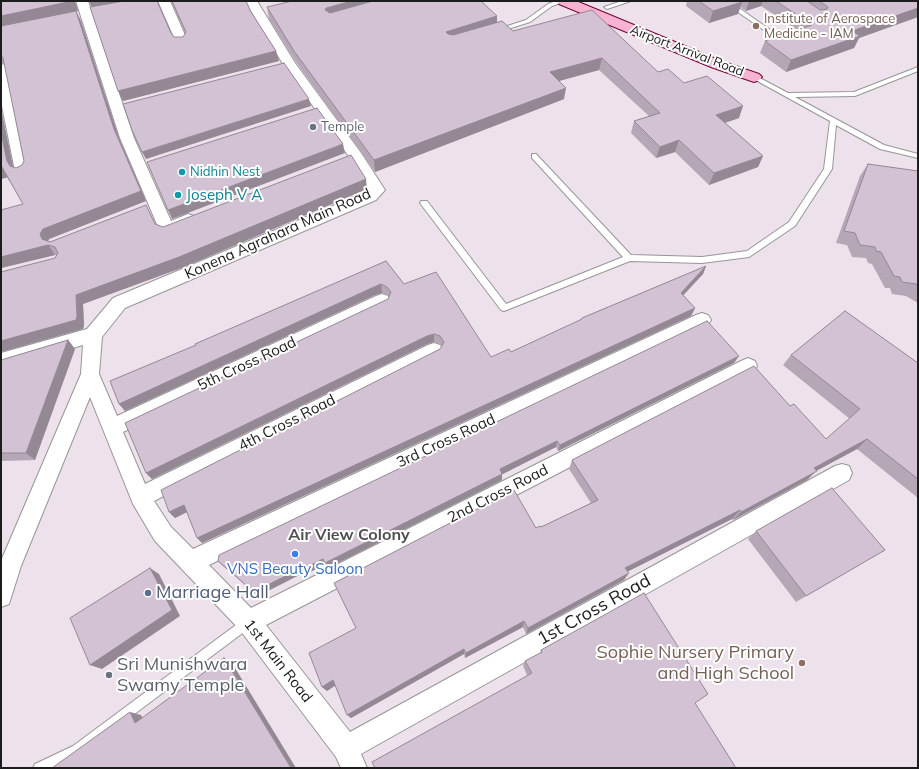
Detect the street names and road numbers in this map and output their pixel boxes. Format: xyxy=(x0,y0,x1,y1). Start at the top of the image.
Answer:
street label: Airport Arrival Road xyxy=(628,22,746,80)
street label: Konena Agrahara Main Road xyxy=(182,185,374,283)
street label: 5th Cross Road xyxy=(195,333,299,395)
street label: 4th Cross Road xyxy=(235,391,339,455)
street label: 3rd Cross Road xyxy=(394,410,498,472)
street label: 2nd Cross Road xyxy=(445,461,551,527)
street label: 1st Cross Road xyxy=(534,570,654,650)
street label: 1st Main Road xyxy=(240,616,316,706)

